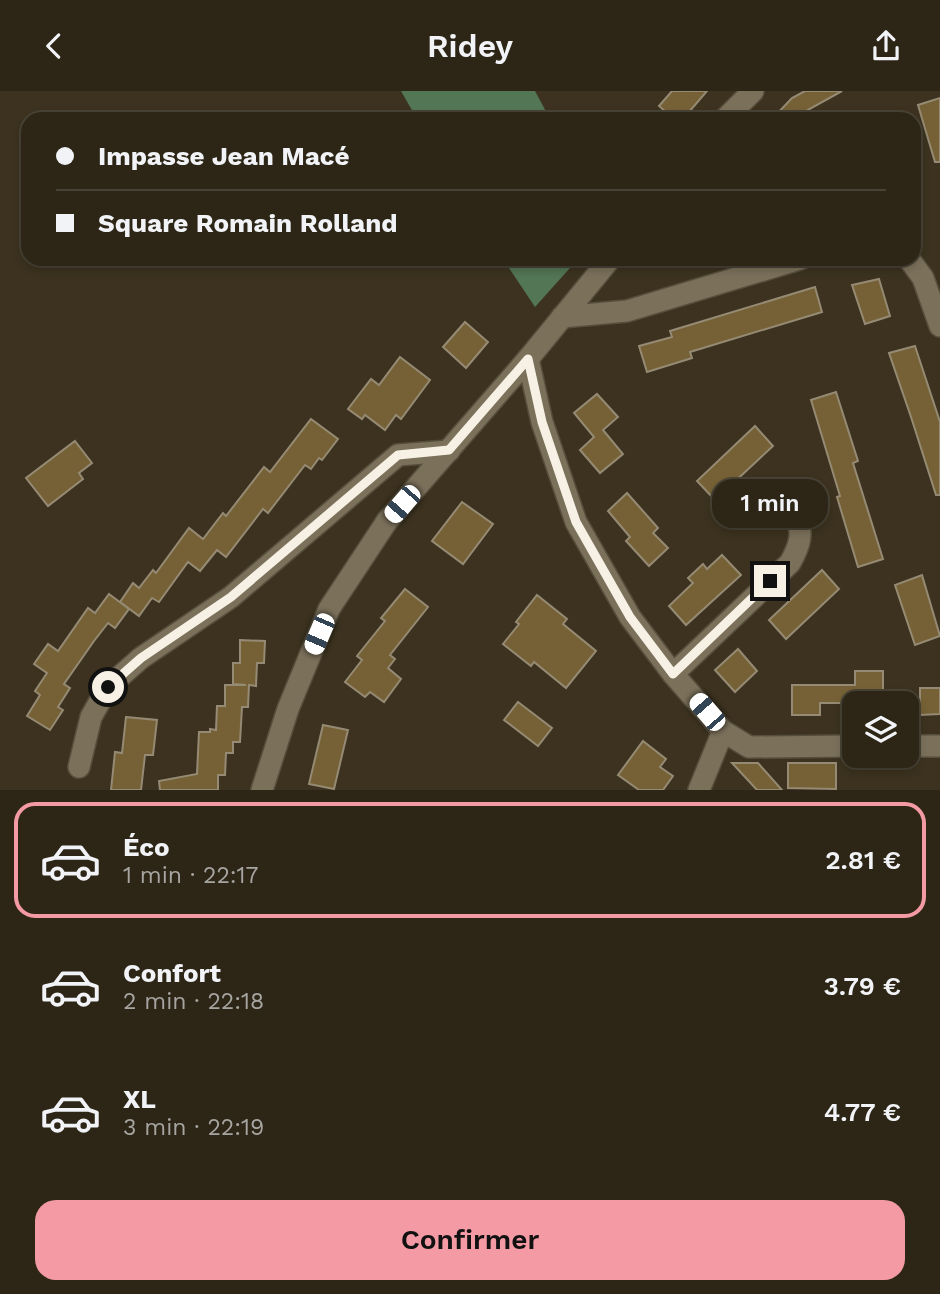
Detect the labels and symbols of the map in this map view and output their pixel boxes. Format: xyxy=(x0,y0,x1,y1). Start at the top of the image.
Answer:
callout: 1 min xyxy=(712,479,828,529)
car xyxy=(381,481,424,527)
route end xyxy=(754,565,786,597)
car xyxy=(302,611,337,657)
route start xyxy=(92,671,124,703)
car xyxy=(686,689,729,735)

